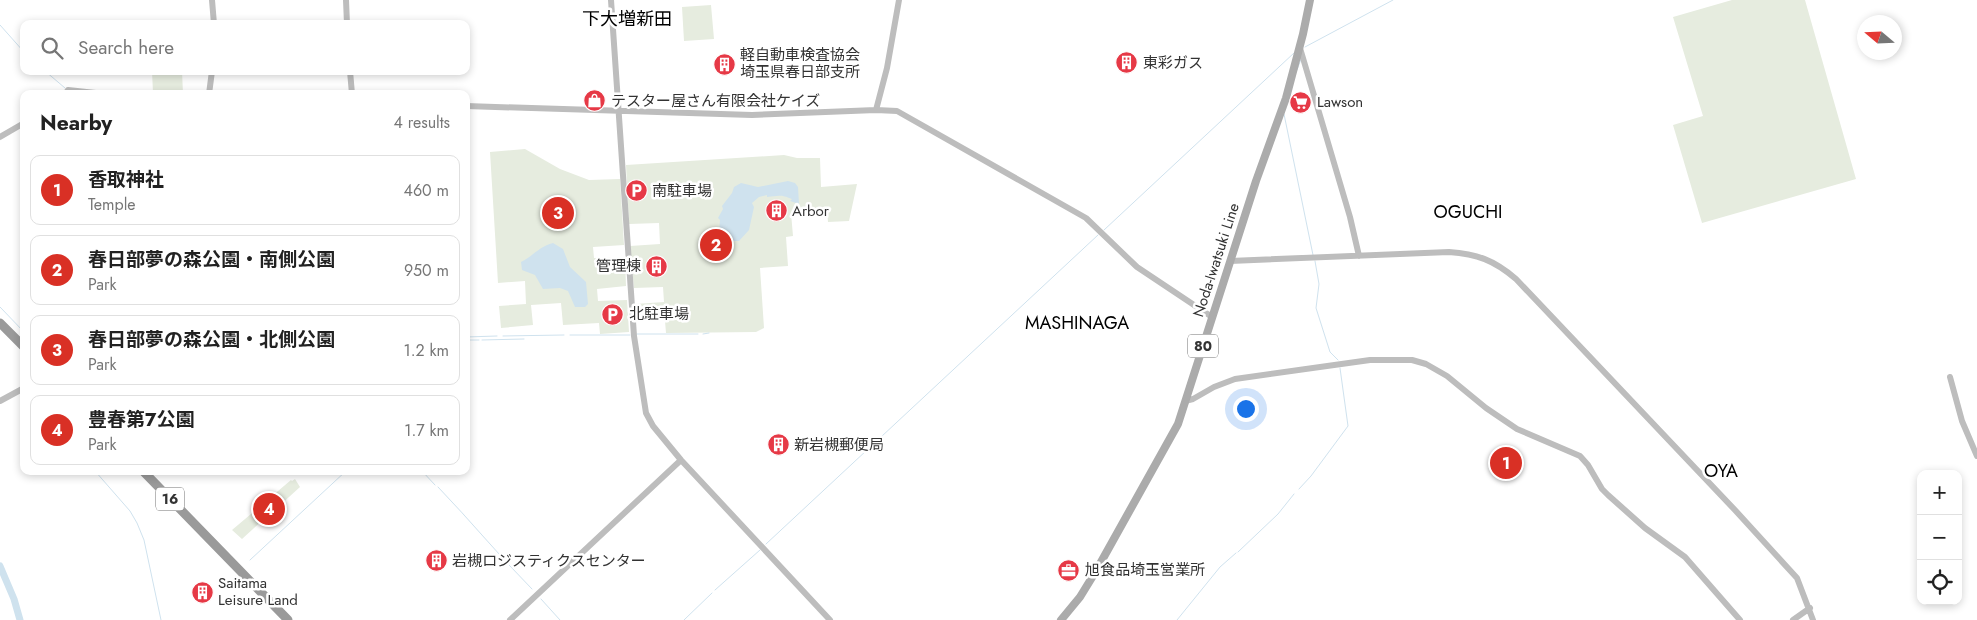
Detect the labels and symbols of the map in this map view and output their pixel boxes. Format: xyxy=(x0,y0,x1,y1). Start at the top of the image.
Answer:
district label: 下大増新田 xyxy=(582,6,672,32)
north arrow xyxy=(1857,15,1902,60)
place label: 軽自動車検査協会 埼玉県春日部支所 xyxy=(740,44,860,83)
building icon: 東彩ガス xyxy=(1115,51,1139,75)
building icon: 軽自動車検査協会 埼玉県春日部支所 xyxy=(712,52,736,76)
place label: 東彩ガス xyxy=(1143,52,1203,74)
shop icon: テスター屋さん有限会社ケイズ xyxy=(583,89,607,113)
place label: テスター屋さん有限会社ケイズ xyxy=(611,90,820,112)
supermarket icon: Lawson xyxy=(1289,90,1313,114)
place label: Lawson xyxy=(1317,91,1363,113)
parking icon: 南駐車場 xyxy=(624,179,648,203)
place label: 南駐車場 xyxy=(652,180,712,202)
pin: 3 xyxy=(542,194,574,232)
building icon: Arbor xyxy=(764,199,788,223)
district label: OGUCHI xyxy=(1433,199,1503,225)
place label: Arbor xyxy=(792,200,830,222)
street label: Noda-Iwatsuki Line xyxy=(1187,200,1245,320)
pin: 2 xyxy=(700,226,732,264)
building icon: 管理棟 xyxy=(645,254,669,278)
place label: 管理棟 xyxy=(596,255,641,277)
parking icon: 北駐車場 xyxy=(601,302,625,326)
place label: 北駐車場 xyxy=(629,303,689,325)
district label: MASHINAGA xyxy=(1025,310,1129,336)
road number: 80 xyxy=(1188,334,1218,358)
your location xyxy=(1233,396,1259,422)
building icon: 新岩槻郵便局 xyxy=(766,433,790,457)
place label: 新岩槻郵便局 xyxy=(794,434,884,456)
pin: 1 xyxy=(1490,444,1522,482)
district label: OYA xyxy=(1704,458,1738,484)
road number: 16 xyxy=(156,488,184,510)
pin: 4 xyxy=(253,490,285,528)
building icon: 岩槻ロジスティクスセンター xyxy=(424,549,448,573)
place label: 岩槻ロジスティクスセンター xyxy=(452,550,646,572)
office icon: 旭食品埼玉営業所 xyxy=(1057,558,1081,582)
place label: 旭食品埼玉営業所 xyxy=(1085,559,1205,581)
place label: Saitama Leisure Land xyxy=(218,572,298,611)
building icon: Saitama Leisure Land xyxy=(190,580,214,604)

